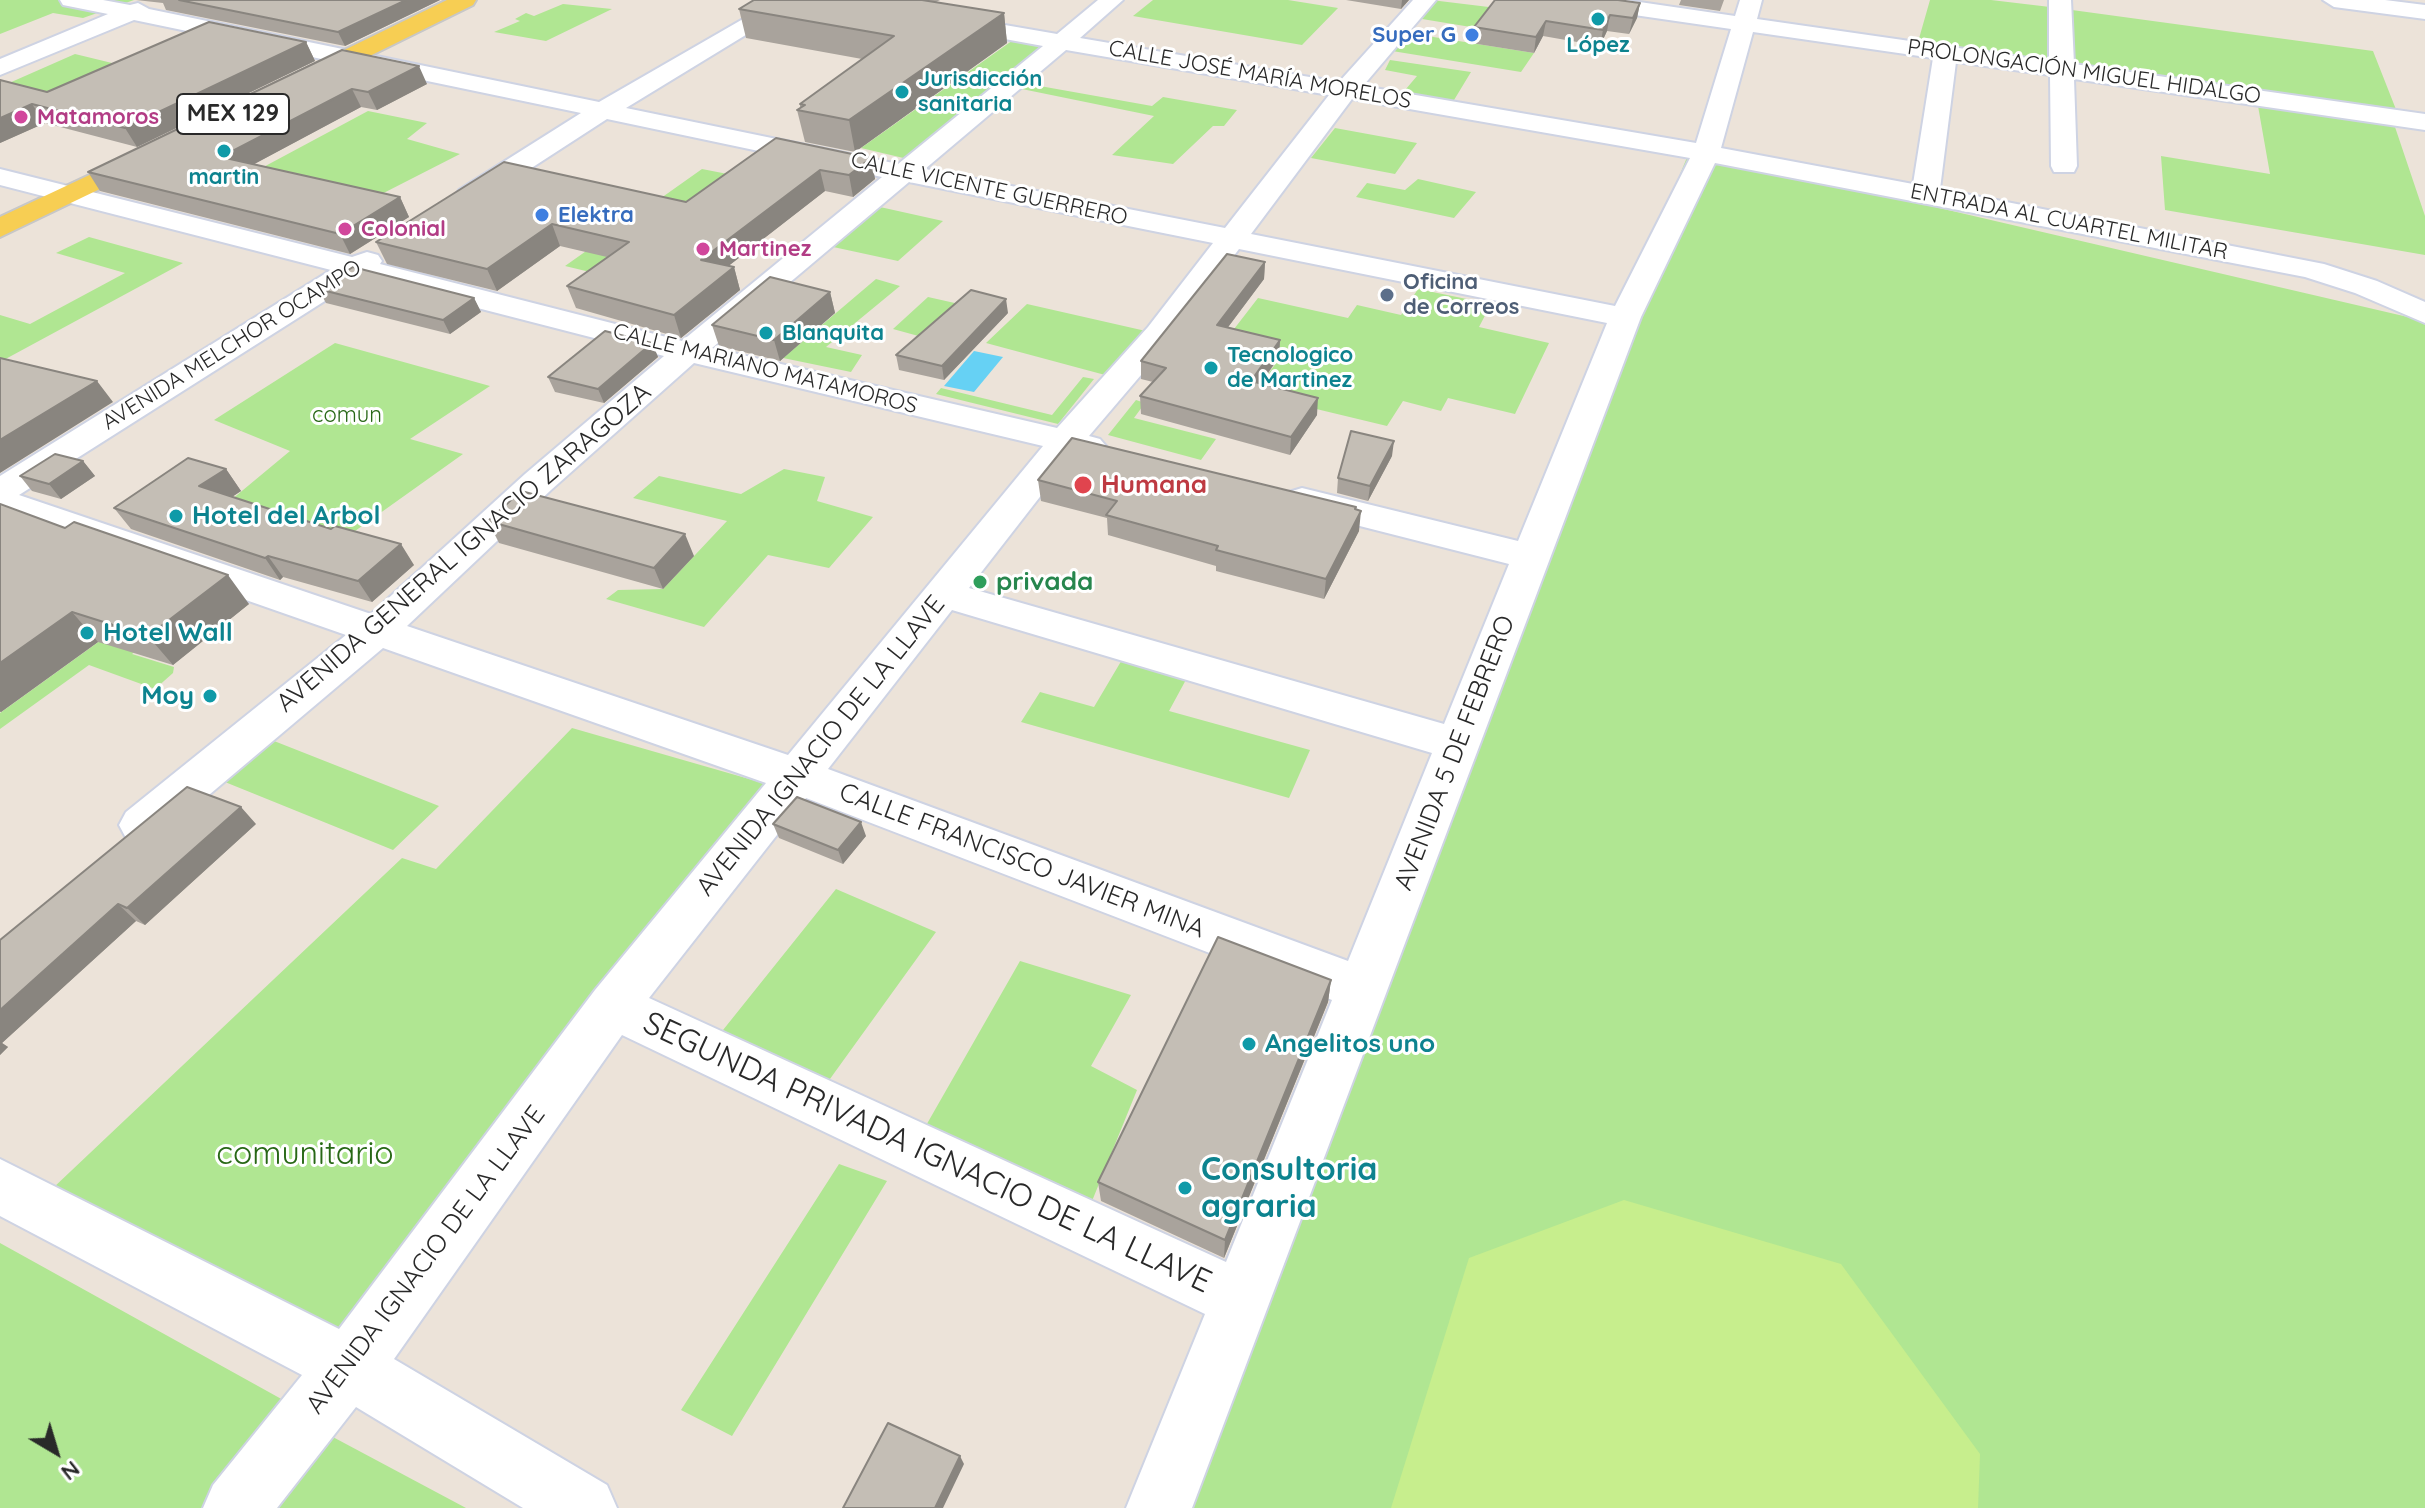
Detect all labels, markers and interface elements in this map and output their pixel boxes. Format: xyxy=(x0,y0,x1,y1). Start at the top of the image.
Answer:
marker: López xyxy=(1589,10,1607,28)
place label: Super G xyxy=(1372,22,1456,48)
marker: Super G xyxy=(1463,26,1481,44)
place label: López xyxy=(1566,32,1630,58)
street label: PROLONGACIÓN MIGUEL HIDALGO xyxy=(1906,34,2262,110)
street label: CALLE JOSÉ MARÍA MORELOS xyxy=(1107,35,1413,115)
place label: Jurisdicción sanitaria xyxy=(918,66,1042,118)
marker: Jurisdicción sanitaria xyxy=(893,83,911,101)
road number: MEX 129 xyxy=(177,94,289,134)
place label: Matamoros xyxy=(37,104,159,130)
marker: Matamoros xyxy=(12,108,30,126)
marker: martin xyxy=(215,142,233,160)
street label: CALLE VICENTE GUERRERO xyxy=(848,147,1130,231)
place label: martin xyxy=(189,164,259,190)
street label: ENTRADA AL CUARTEL MILITAR xyxy=(1908,178,2230,266)
place label: Elektra xyxy=(558,202,634,228)
marker: Elektra xyxy=(533,206,551,224)
place label: Colonial xyxy=(361,216,446,242)
marker: Colonial xyxy=(336,220,354,238)
place label: Martinez xyxy=(719,236,811,262)
marker: Martinez xyxy=(694,240,712,258)
street label: AVENIDA MELCHOR OCAMPO xyxy=(98,254,366,436)
place label: Oficina de Correos xyxy=(1403,269,1519,320)
marker: Oficina de Correos xyxy=(1378,286,1396,304)
street label: CALLE MARIANO MATAMOROS xyxy=(610,318,920,420)
place label: Blanquita xyxy=(782,320,884,346)
marker: Blanquita xyxy=(757,324,775,342)
place label: Tecnologico de Martinez xyxy=(1227,342,1353,394)
marker: Tecnologico de Martinez xyxy=(1202,359,1220,377)
street label: AVENIDA GENERAL IGNACIO ZARAGOZA xyxy=(271,377,657,719)
park label: comun xyxy=(312,402,382,428)
place label: Humana xyxy=(1101,469,1207,501)
marker: Humana xyxy=(1072,474,1094,496)
place label: Hotel del Arbol xyxy=(192,500,380,532)
marker: Hotel del Arbol xyxy=(167,507,185,525)
place label: privada xyxy=(996,566,1093,598)
marker: privada xyxy=(971,573,989,591)
street label: AVENIDA IGNACIO DE LA LLAVE xyxy=(690,589,952,903)
street label: AVENIDA 5 DE FEBRERO xyxy=(1388,611,1522,895)
place label: Hotel Wall xyxy=(103,617,233,649)
marker: Hotel Wall xyxy=(78,624,96,642)
place label: Moy xyxy=(141,680,194,712)
marker: Moy xyxy=(201,687,219,705)
street label: CALLE FRANCISCO JAVIER MINA xyxy=(835,777,1209,945)
street label: SEGUNDA PRIVADA IGNACIO DE LA LLAVE xyxy=(637,1004,1217,1302)
place label: Angelitos uno xyxy=(1265,1028,1435,1060)
marker: Angelitos uno xyxy=(1240,1035,1258,1053)
street label: AVENIDA IGNACIO DE LA LLAVE xyxy=(300,1100,552,1420)
park label: comunitario xyxy=(216,1135,394,1173)
place label: Consultoria agraria xyxy=(1201,1151,1377,1226)
marker: Consultoria agraria xyxy=(1176,1179,1194,1197)
north arrow xyxy=(16,1412,96,1492)
text: N xyxy=(56,1455,86,1487)

